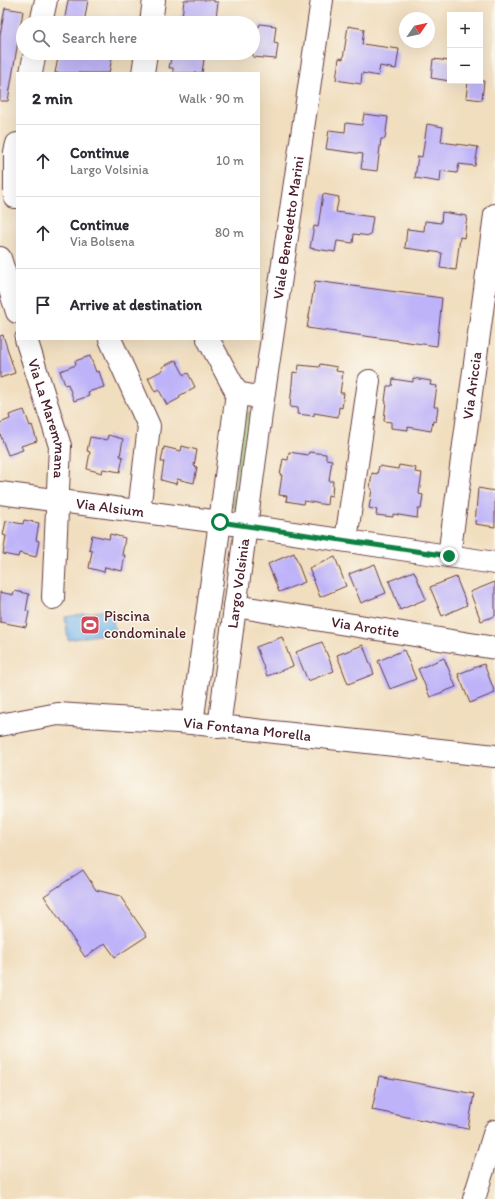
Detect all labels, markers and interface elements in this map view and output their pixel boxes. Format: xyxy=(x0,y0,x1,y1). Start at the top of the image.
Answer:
north arrow xyxy=(399,12,435,48)
map controls xyxy=(447,12,483,84)
button: + xyxy=(447,12,483,48)
search box xyxy=(16,16,260,60)
icon: search xyxy=(30,27,52,49)
text: Search here xyxy=(62,29,137,47)
button: − xyxy=(447,48,483,84)
text: 2 min xyxy=(32,88,72,108)
text: Walk · 90 m xyxy=(179,91,244,106)
text: Continue xyxy=(70,144,129,162)
icon: ahead xyxy=(32,150,54,172)
text: 10 m xyxy=(216,153,244,168)
street label: Viale Benedetto Marini xyxy=(269,155,308,301)
text: Largo Volsinia xyxy=(70,162,149,177)
text: Continue xyxy=(70,216,129,234)
icon: ahead xyxy=(32,222,54,244)
text: 80 m xyxy=(215,225,244,240)
text: Via Bolsena xyxy=(70,234,135,249)
icon: arrive xyxy=(32,294,54,316)
text: Arrive at destination xyxy=(70,296,202,314)
street label: Via Ariccia xyxy=(459,350,486,420)
street label: Via La Maremmana xyxy=(24,356,69,479)
street label: Via Alsium xyxy=(75,494,146,521)
route start xyxy=(211,513,229,531)
street label: Largo Volsinia xyxy=(223,537,253,630)
route end xyxy=(440,547,458,565)
place label: Piscina condominale xyxy=(104,607,186,642)
street label: Via Arotite xyxy=(330,613,401,641)
sports icon: Piscina condominale xyxy=(79,614,101,636)
street label: Via Fontana Morella xyxy=(183,713,313,745)

